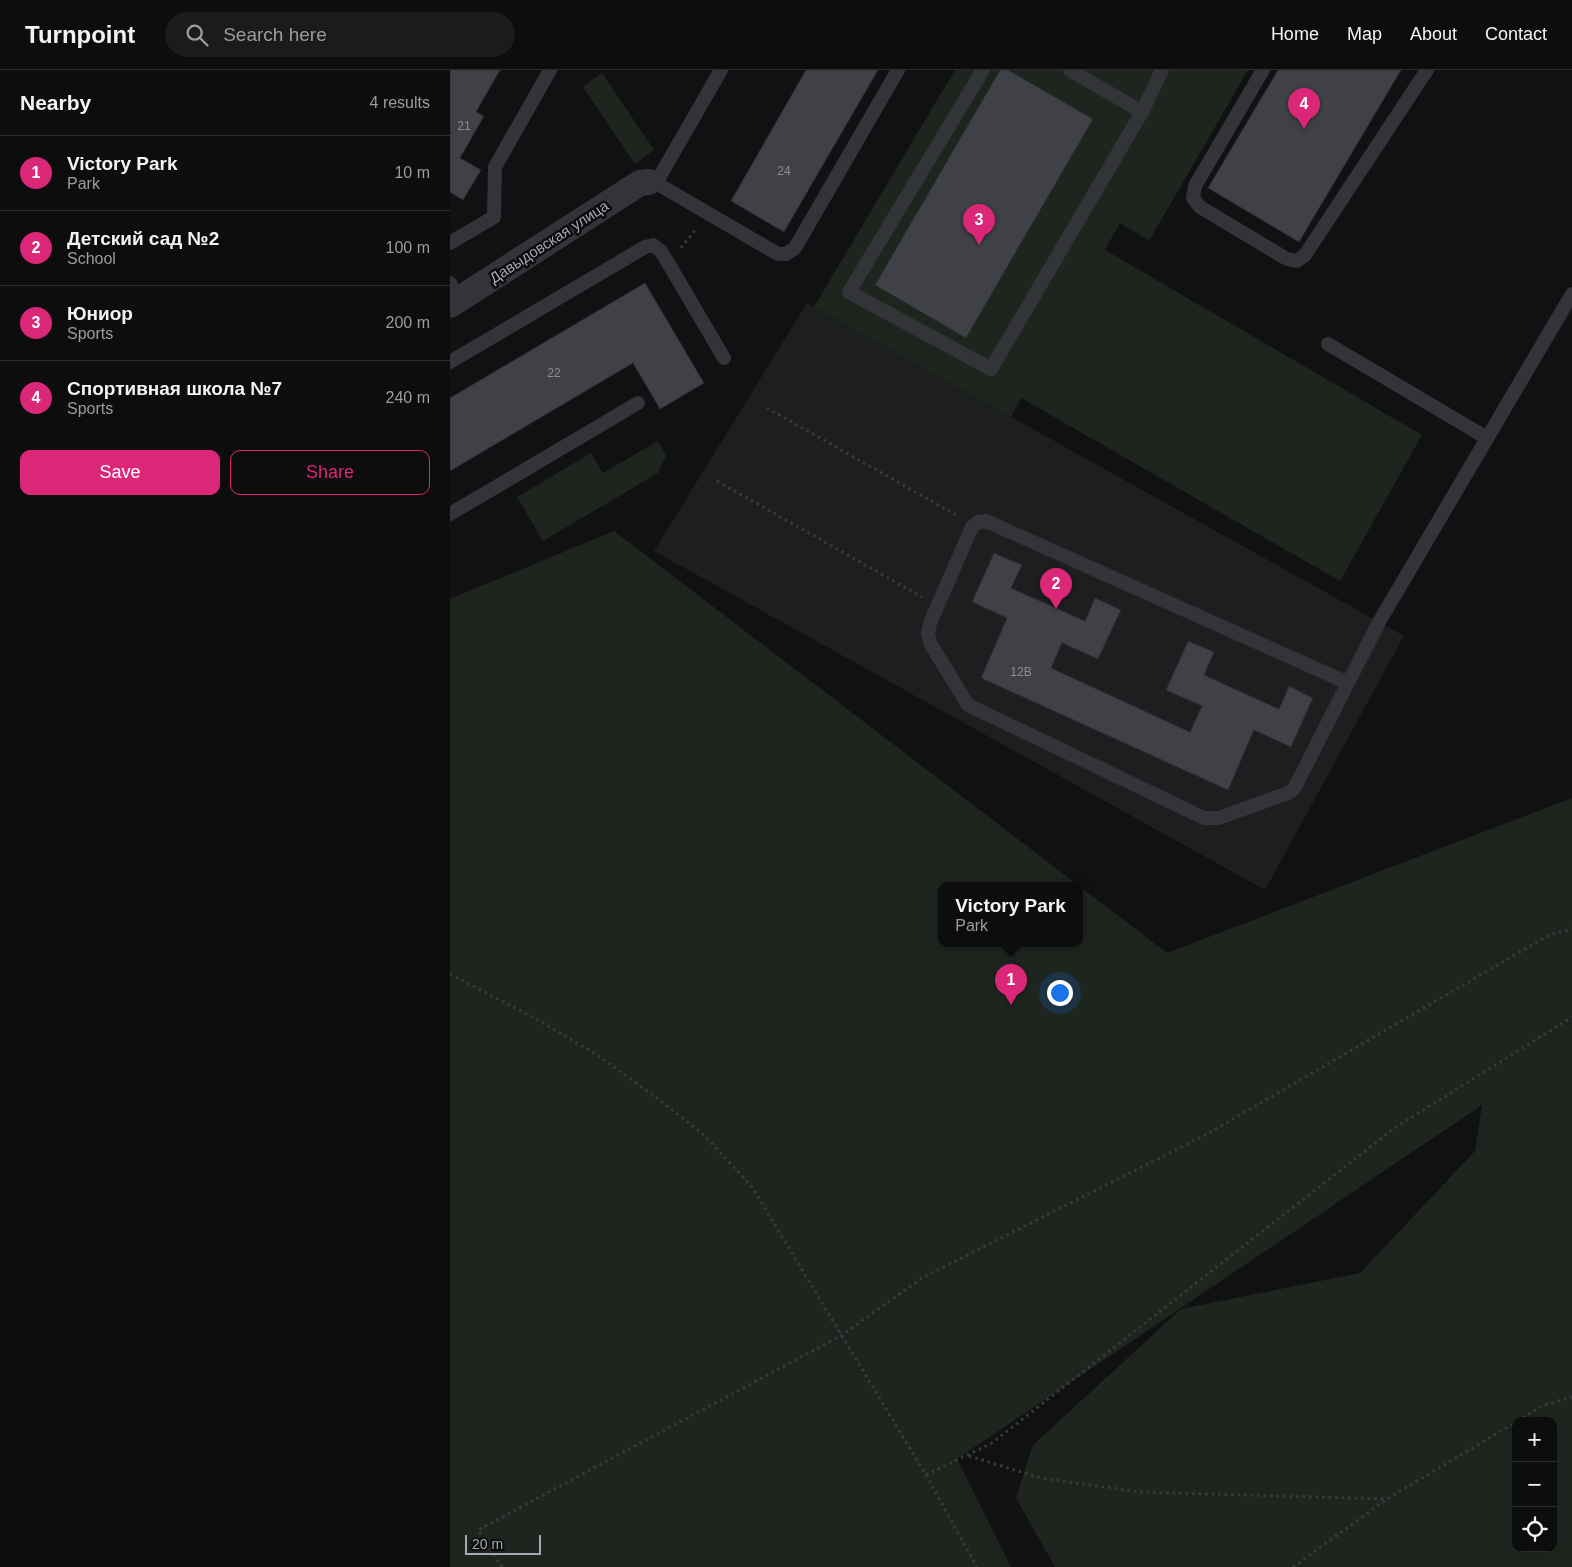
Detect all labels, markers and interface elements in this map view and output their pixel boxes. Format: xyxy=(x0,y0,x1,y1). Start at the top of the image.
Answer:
search box xyxy=(165,12,515,57)
text: Turnpoint xyxy=(25,21,135,48)
icon: search xyxy=(183,21,211,49)
text: Search here xyxy=(223,24,327,45)
text: Home xyxy=(1271,24,1319,44)
text: Map xyxy=(1347,24,1382,44)
text: About xyxy=(1410,24,1457,44)
text: Contact xyxy=(1485,24,1547,44)
pin: 4 xyxy=(1288,88,1320,129)
text: Nearby xyxy=(20,91,91,114)
text: 4 results xyxy=(370,94,430,111)
house number: 21 xyxy=(457,119,471,133)
text: Victory Park xyxy=(67,153,178,174)
text: 1 xyxy=(32,164,40,181)
text: 10 m xyxy=(394,164,430,181)
house number: 24 xyxy=(777,164,791,178)
text: Park xyxy=(67,175,100,192)
street label: Давыдовская улица xyxy=(486,196,612,286)
pin: 3 xyxy=(963,204,995,245)
text: Детский сад №2 xyxy=(67,228,219,249)
text: 2 xyxy=(32,239,40,256)
text: 100 m xyxy=(386,239,430,256)
text: School xyxy=(67,250,116,267)
text: Юниор xyxy=(67,303,133,324)
text: 3 xyxy=(32,314,40,331)
text: 200 m xyxy=(386,314,430,331)
text: Sports xyxy=(67,325,113,342)
house number: 22 xyxy=(547,366,561,380)
text: Спортивная школа №7 xyxy=(67,378,282,399)
text: 4 xyxy=(32,389,40,406)
text: 240 m xyxy=(386,389,430,406)
text: Sports xyxy=(67,400,113,417)
button: Save xyxy=(20,450,220,495)
button: Share xyxy=(230,450,430,495)
pin: 2 xyxy=(1040,568,1072,609)
house number: 12В xyxy=(1010,665,1032,679)
popup xyxy=(938,882,1083,947)
text: Victory Park xyxy=(955,895,1066,916)
text: Park xyxy=(955,917,988,934)
pin: 1 xyxy=(995,964,1027,1005)
your location xyxy=(1047,980,1073,1006)
map controls xyxy=(1512,1417,1557,1552)
button: + xyxy=(1512,1417,1557,1462)
button: − xyxy=(1512,1462,1557,1507)
button: locate xyxy=(1512,1507,1557,1552)
scale bar xyxy=(465,1532,541,1555)
text: 20 m xyxy=(472,1536,503,1552)

